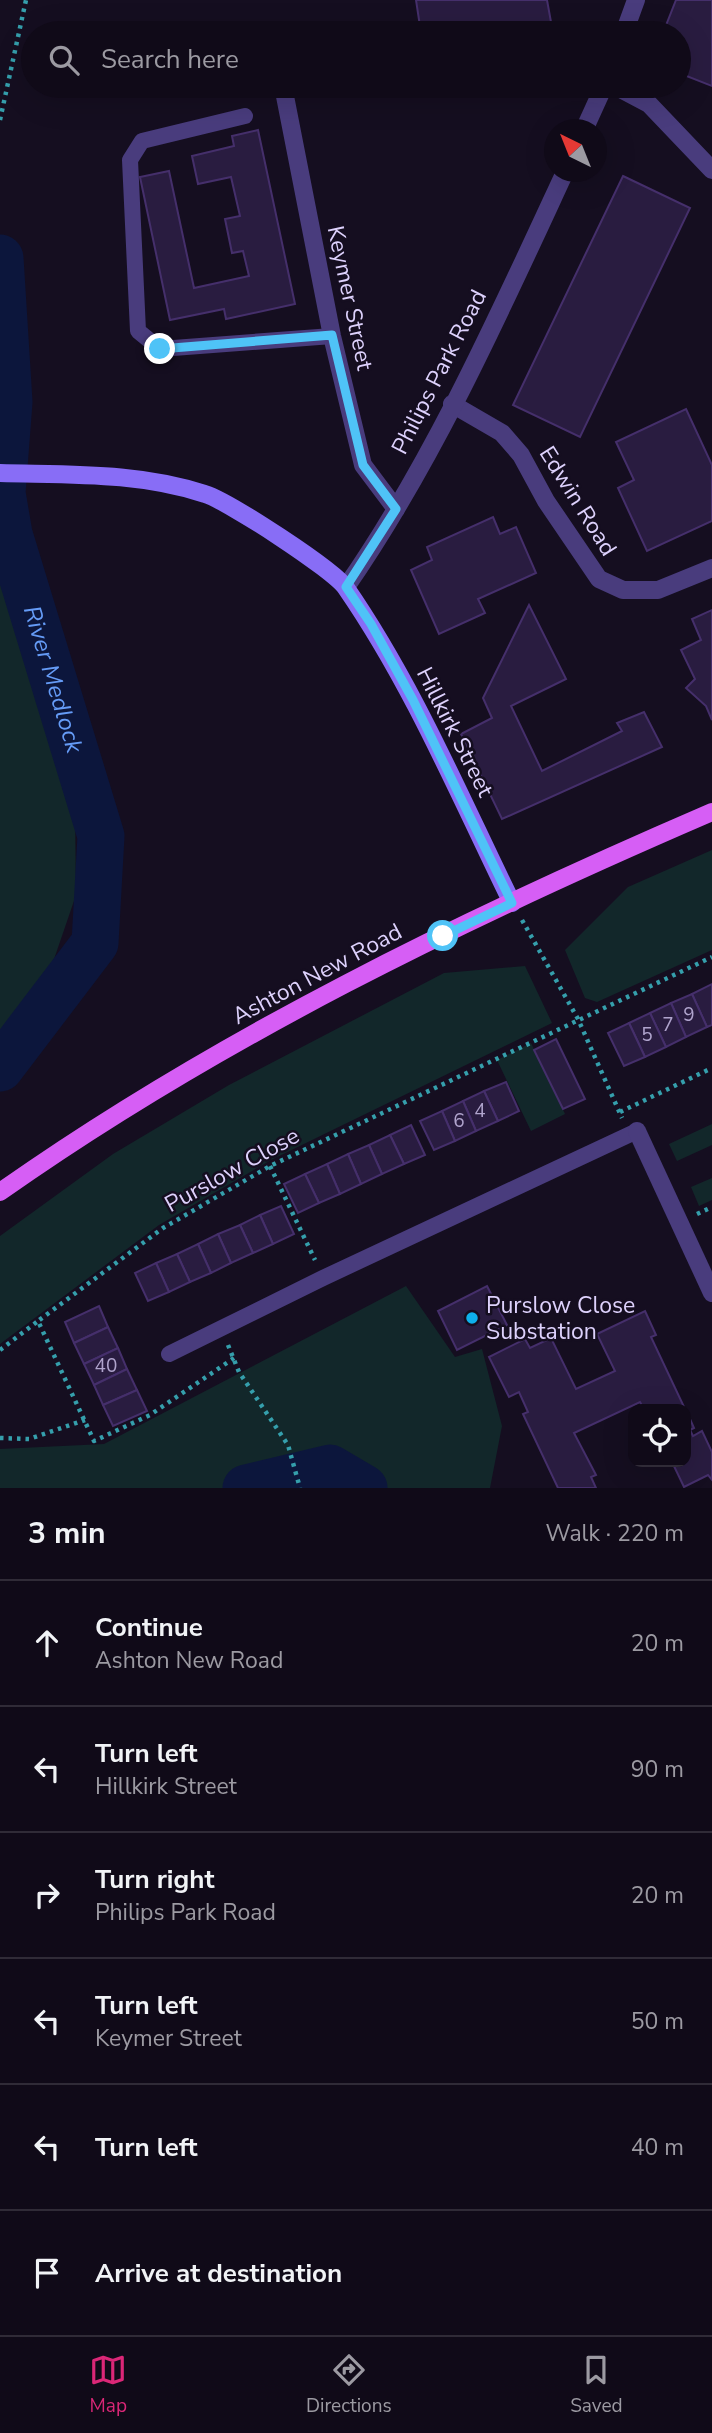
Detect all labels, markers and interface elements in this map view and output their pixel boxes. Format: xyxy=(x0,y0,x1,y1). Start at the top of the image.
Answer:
search box xyxy=(21,21,691,98)
icon: search xyxy=(45,41,83,79)
text: Search here xyxy=(101,42,239,77)
north arrow xyxy=(544,119,607,182)
street label: Keymer Street xyxy=(320,223,381,374)
street label: Philips Park Road xyxy=(384,284,494,460)
route end xyxy=(144,333,175,364)
street label: Edwin Road xyxy=(532,440,624,562)
water label: River Medlock xyxy=(16,602,91,758)
street label: Hillkirk Street xyxy=(409,662,501,803)
street label: Ashton New Road xyxy=(227,916,407,1032)
route start xyxy=(427,920,458,951)
house number: 9 xyxy=(683,1002,695,1028)
house number: 7 xyxy=(662,1012,674,1038)
house number: 5 xyxy=(641,1022,653,1048)
house number: 4 xyxy=(474,1098,486,1124)
house number: 6 xyxy=(453,1108,465,1134)
street label: Purslow Close xyxy=(159,1120,305,1220)
place label: Purslow Close Substation xyxy=(486,1290,635,1347)
marker: Purslow Close Substation xyxy=(464,1310,480,1326)
house number: 40 xyxy=(95,1353,117,1379)
map controls xyxy=(628,1404,691,1467)
button: locate xyxy=(628,1404,691,1467)
text: 3 min xyxy=(28,1513,106,1554)
text: Walk · 220 m xyxy=(545,1518,684,1549)
text: Continue xyxy=(95,1610,203,1645)
icon: ahead xyxy=(28,1624,66,1662)
text: 20 m xyxy=(631,1628,684,1659)
text: Ashton New Road xyxy=(95,1645,283,1676)
text: Turn left xyxy=(95,1736,198,1771)
icon: left xyxy=(28,1750,66,1788)
text: 90 m xyxy=(631,1754,684,1785)
text: Hillkirk Street xyxy=(95,1771,237,1802)
text: Turn right xyxy=(95,1862,214,1897)
icon: right xyxy=(28,1876,66,1914)
text: 20 m xyxy=(631,1880,684,1911)
text: Philips Park Road xyxy=(95,1897,276,1928)
text: Turn left xyxy=(95,1988,198,2023)
icon: left xyxy=(28,2002,66,2040)
text: 50 m xyxy=(631,2006,684,2037)
text: Keymer Street xyxy=(95,2023,242,2054)
icon: left xyxy=(28,2128,66,2166)
text: Turn left xyxy=(95,2130,198,2165)
text: 40 m xyxy=(631,2132,684,2163)
icon: arrive xyxy=(28,2254,66,2292)
text: Arrive at destination xyxy=(95,2256,342,2291)
tab: Map xyxy=(89,2351,127,2419)
tab: Directions xyxy=(306,2351,392,2419)
tab: Saved xyxy=(570,2351,623,2419)

